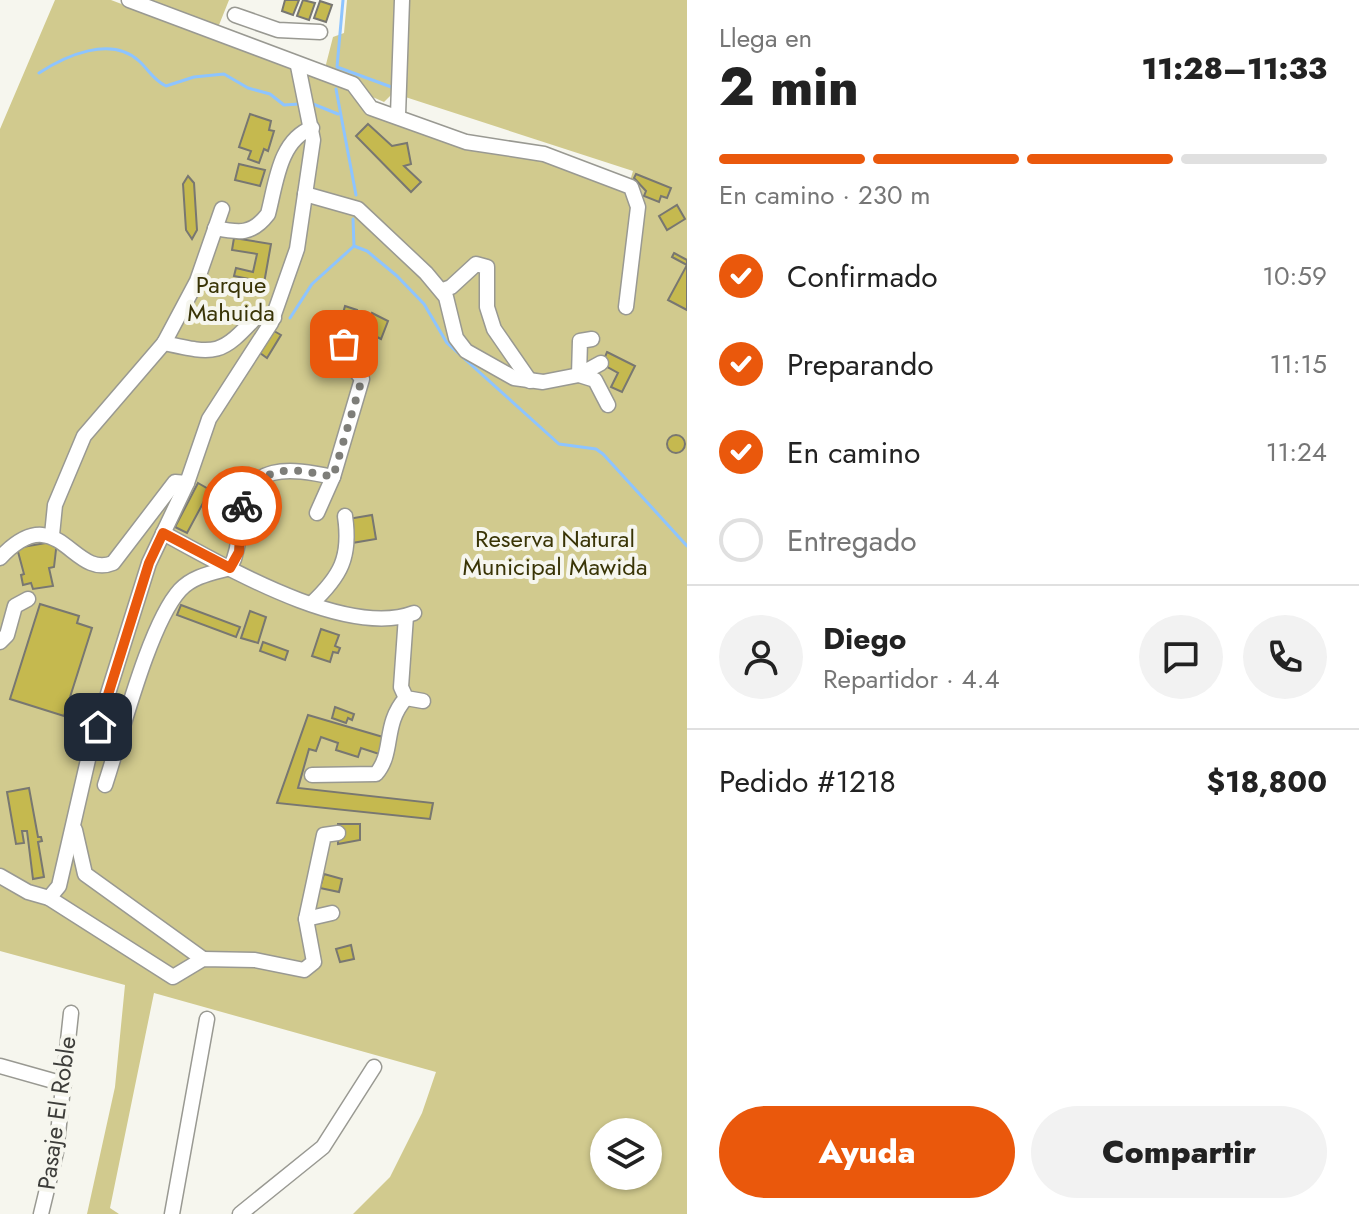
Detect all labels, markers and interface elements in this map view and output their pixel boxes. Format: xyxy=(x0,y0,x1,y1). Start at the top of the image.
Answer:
text: Llega en xyxy=(719,19,812,57)
text: 11:28–11:33 xyxy=(1142,47,1327,90)
text: 2 min xyxy=(719,49,859,125)
text: En camino · 230 m xyxy=(719,176,931,214)
icon: check xyxy=(719,254,763,298)
text: Confirmado xyxy=(787,255,938,298)
text: 10:59 xyxy=(1262,257,1327,295)
park label: Parque Mahuida xyxy=(187,267,275,330)
pin xyxy=(310,310,378,378)
icon: bag xyxy=(322,322,366,366)
icon: check xyxy=(719,342,763,386)
text: Preparando xyxy=(787,343,934,386)
text: 11:15 xyxy=(1269,345,1327,383)
icon: check xyxy=(719,430,763,474)
text: En camino xyxy=(787,431,920,474)
text: 11:24 xyxy=(1266,433,1327,471)
courier xyxy=(202,466,282,546)
icon: bike xyxy=(220,484,264,528)
text: Entregado xyxy=(787,519,917,562)
park label: Reserva Natural Municipal Mawida xyxy=(462,521,648,584)
button: person xyxy=(719,615,803,699)
button: chat xyxy=(1139,615,1223,699)
button: phone xyxy=(1243,615,1327,699)
text: Diego xyxy=(823,617,906,660)
text: Repartidor · 4.4 xyxy=(823,660,1000,698)
pin xyxy=(64,693,132,761)
icon: home xyxy=(76,705,120,749)
text: Pedido #1218 xyxy=(719,760,896,803)
text: $18,800 xyxy=(1206,760,1327,803)
street label: Pasaje El Roble xyxy=(28,1034,85,1192)
button: Ayuda xyxy=(719,1106,1015,1198)
button: Compartir xyxy=(1031,1106,1327,1198)
map controls xyxy=(590,1118,662,1190)
button: layers xyxy=(590,1118,662,1190)

